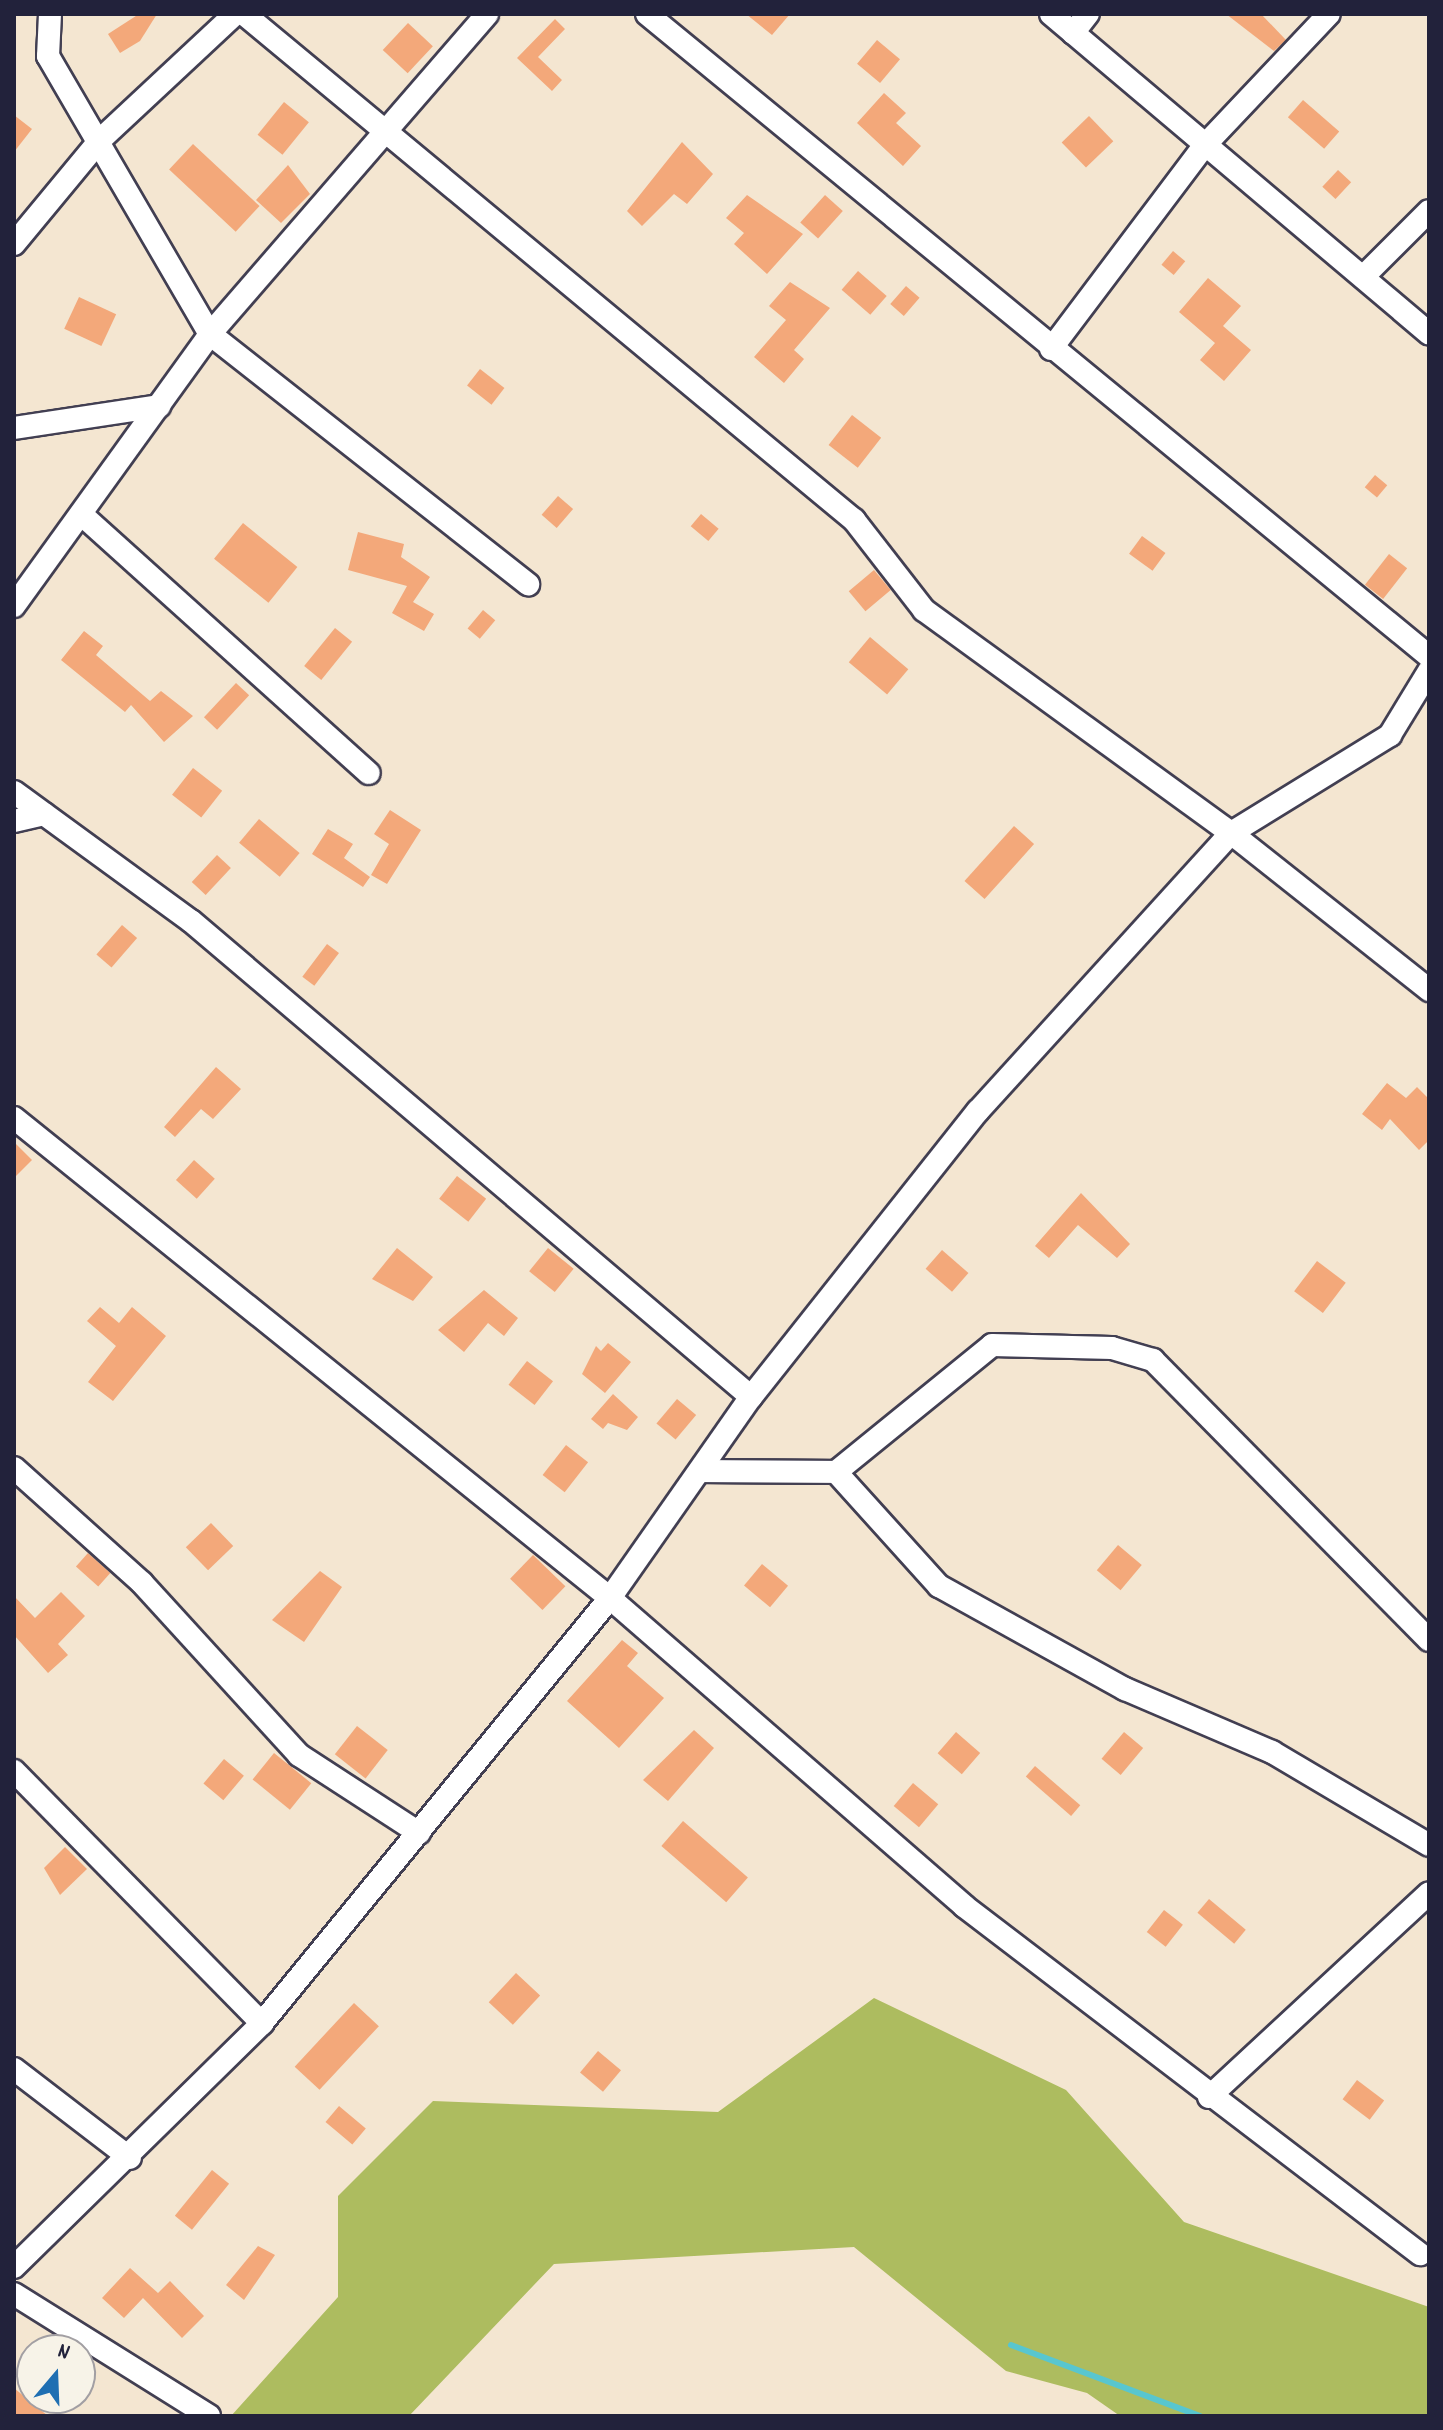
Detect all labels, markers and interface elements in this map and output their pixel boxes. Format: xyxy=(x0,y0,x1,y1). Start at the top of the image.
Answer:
north arrow xyxy=(16,2334,96,2414)
text: N xyxy=(53,2336,74,2369)

